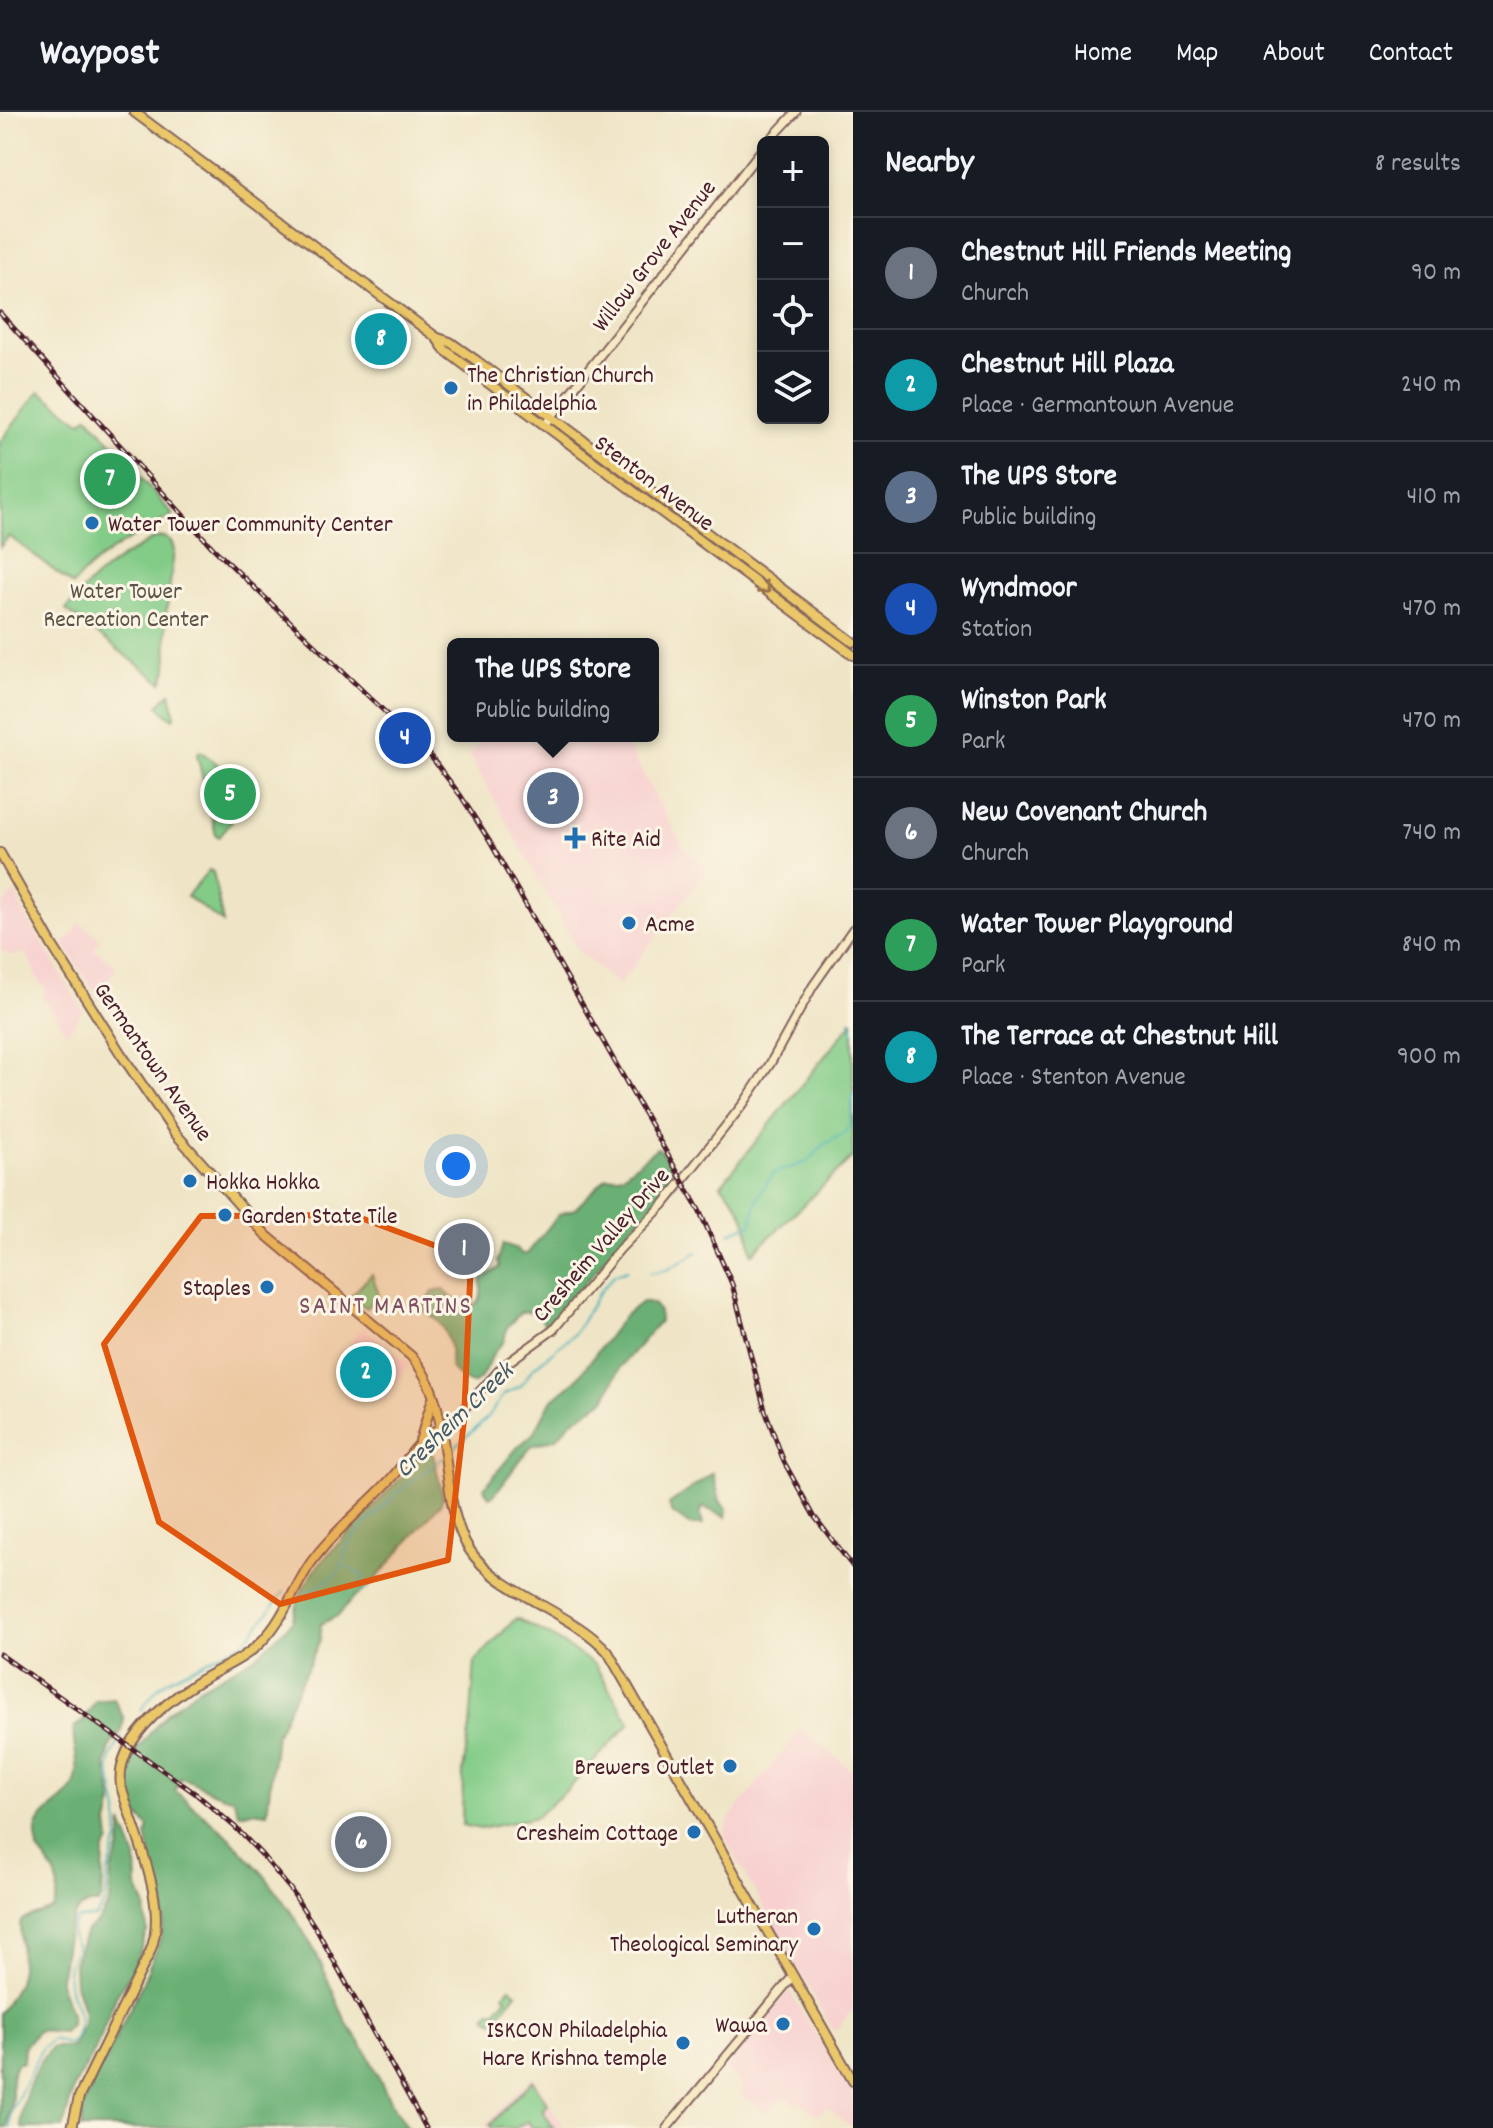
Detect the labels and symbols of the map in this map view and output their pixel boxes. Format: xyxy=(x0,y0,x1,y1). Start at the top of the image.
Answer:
street label: Willow Grove Avenue xyxy=(585,174,726,340)
pin: 8 xyxy=(355,309,407,369)
place label: The Christian Church in Philadelphia xyxy=(467,360,654,422)
marker: The Christian Church in Philadelphia xyxy=(442,379,460,397)
street label: Stenton Avenue xyxy=(586,428,720,541)
pin: 7 xyxy=(84,449,136,509)
place label: Water Tower Community Center xyxy=(108,509,393,543)
marker: Water Tower Community Center xyxy=(83,514,101,532)
park label: Water Tower Recreation Center xyxy=(44,576,209,638)
one-way arrow xyxy=(756,579,770,593)
pin: 4 xyxy=(379,708,431,768)
pin: 5 xyxy=(204,764,256,824)
pin: 3 xyxy=(527,768,579,828)
place label: Rite Aid xyxy=(591,824,661,858)
marker: Rite Aid xyxy=(566,829,584,847)
place label: Acme xyxy=(645,909,695,943)
marker: Acme xyxy=(620,914,638,932)
street label: Germantown Avenue xyxy=(84,976,219,1149)
your location xyxy=(436,1146,476,1186)
street label: Cresheim Valley Drive xyxy=(525,1161,679,1331)
place label: Hokka Hokka xyxy=(206,1167,320,1201)
marker: Hokka Hokka xyxy=(181,1172,199,1190)
place label: Garden State Tile xyxy=(241,1201,398,1235)
marker: Garden State Tile xyxy=(216,1206,234,1224)
pin: 1 xyxy=(438,1219,490,1279)
place label: Staples xyxy=(183,1273,251,1307)
marker: Staples xyxy=(258,1278,276,1296)
district label: SAINT MARTINS xyxy=(299,1289,473,1326)
pin: 2 xyxy=(340,1342,392,1402)
water label: Cresheim Creek xyxy=(388,1354,525,1488)
place label: Brewers Outlet xyxy=(575,1752,714,1786)
marker: Brewers Outlet xyxy=(721,1757,739,1775)
pin: 6 xyxy=(335,1812,387,1872)
place label: Cresheim Cottage xyxy=(516,1818,678,1852)
marker: Cresheim Cottage xyxy=(685,1823,703,1841)
place label: Lutheran Theological Seminary xyxy=(610,1901,799,1963)
marker: Lutheran Theological Seminary xyxy=(805,1920,823,1938)
place label: Wawa xyxy=(715,2010,768,2044)
place label: ISKCON Philadelphia Hare Krishna temple xyxy=(482,2015,668,2077)
marker: Wawa xyxy=(774,2015,792,2033)
marker: ISKCON Philadelphia Hare Krishna temple xyxy=(674,2034,692,2052)

